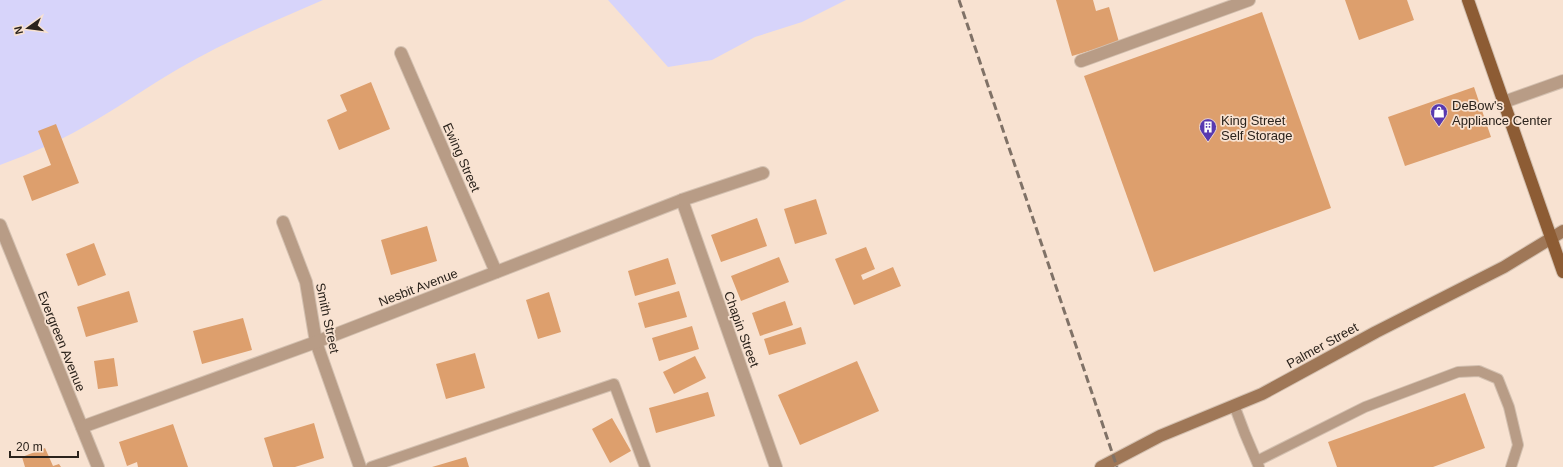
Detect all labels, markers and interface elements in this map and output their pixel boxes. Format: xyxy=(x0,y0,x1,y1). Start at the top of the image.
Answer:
north arrow xyxy=(8,8,48,48)
text: N xyxy=(12,25,25,36)
place label: DeBow's Appliance Center xyxy=(1452,98,1552,128)
shop icon: DeBow's Appliance Center xyxy=(1429,102,1449,127)
place label: King Street Self Storage xyxy=(1221,113,1293,143)
building icon: King Street Self Storage xyxy=(1198,117,1218,142)
street label: Ewing Street xyxy=(440,120,484,194)
street label: Nesbit Avenue xyxy=(376,265,460,309)
street label: Smith Street xyxy=(313,282,342,355)
street label: Evergreen Avenue xyxy=(35,289,88,393)
street label: Chapin Street xyxy=(721,289,762,369)
street label: Palmer Street xyxy=(1284,319,1361,371)
scale bar xyxy=(10,433,78,459)
text: 20 m xyxy=(16,440,43,454)

